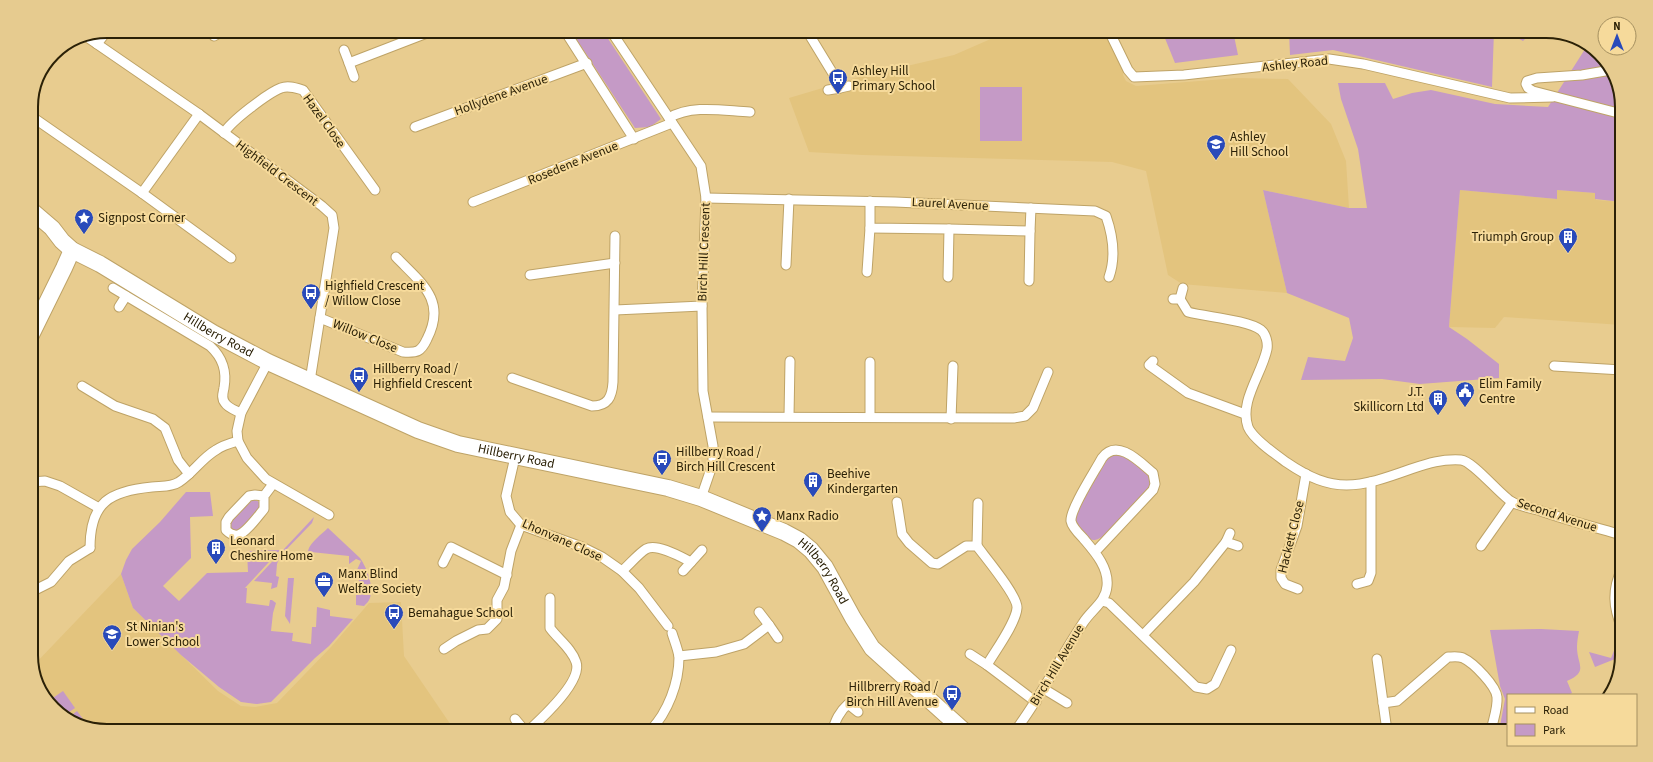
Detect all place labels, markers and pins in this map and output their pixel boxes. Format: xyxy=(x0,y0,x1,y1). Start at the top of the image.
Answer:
place label: Ashley Hill Primary School xyxy=(852,62,935,95)
bus stop icon: Ashley Hill Primary School xyxy=(827,67,849,95)
place label: Ashley Hill School xyxy=(1230,128,1288,161)
school or university icon: Ashley Hill School xyxy=(1205,133,1227,161)
place icon: Signpost Corner xyxy=(73,207,95,235)
place label: Signpost Corner xyxy=(98,209,186,227)
building icon: Triumph Group xyxy=(1557,226,1579,254)
place label: Triumph Group xyxy=(1471,228,1554,246)
place label: Highfield Crescent / Willow Close xyxy=(325,277,425,310)
bus stop icon: Highfield Crescent / Willow Close xyxy=(300,282,322,310)
place label: Hillberry Road / Highfield Crescent xyxy=(373,360,473,393)
bus stop icon: Hillberry Road / Highfield Crescent xyxy=(348,365,370,393)
place label: Elim Family Centre xyxy=(1479,375,1542,408)
public building icon: Elim Family Centre xyxy=(1454,380,1476,408)
place label: J.T. Skillicorn Ltd xyxy=(1353,383,1424,416)
building icon: J.T. Skillicorn Ltd xyxy=(1427,388,1449,416)
place label: Hillberry Road / Birch Hill Crescent xyxy=(676,443,776,476)
bus stop icon: Hillberry Road / Birch Hill Crescent xyxy=(651,448,673,476)
place label: Beehive Kindergarten xyxy=(827,465,898,498)
building icon: Beehive Kindergarten xyxy=(802,470,824,498)
place icon: Manx Radio xyxy=(751,505,773,533)
place label: Manx Radio xyxy=(776,507,839,525)
place label: Leonard Cheshire Home xyxy=(230,532,313,565)
building icon: Leonard Cheshire Home xyxy=(205,537,227,565)
place label: Manx Blind Welfare Society xyxy=(338,565,421,598)
office icon: Manx Blind Welfare Society xyxy=(313,570,335,598)
bus stop icon: Bemahague School xyxy=(383,602,405,630)
place label: Bemahague School xyxy=(408,604,513,622)
place label: St Ninian's Lower School xyxy=(126,618,199,651)
school or university icon: St Ninian's Lower School xyxy=(101,623,123,651)
place label: Hillbrerry Road / Birch Hill Avenue xyxy=(846,678,938,711)
bus stop icon: Hillbrerry Road / Birch Hill Avenue xyxy=(941,683,963,711)

